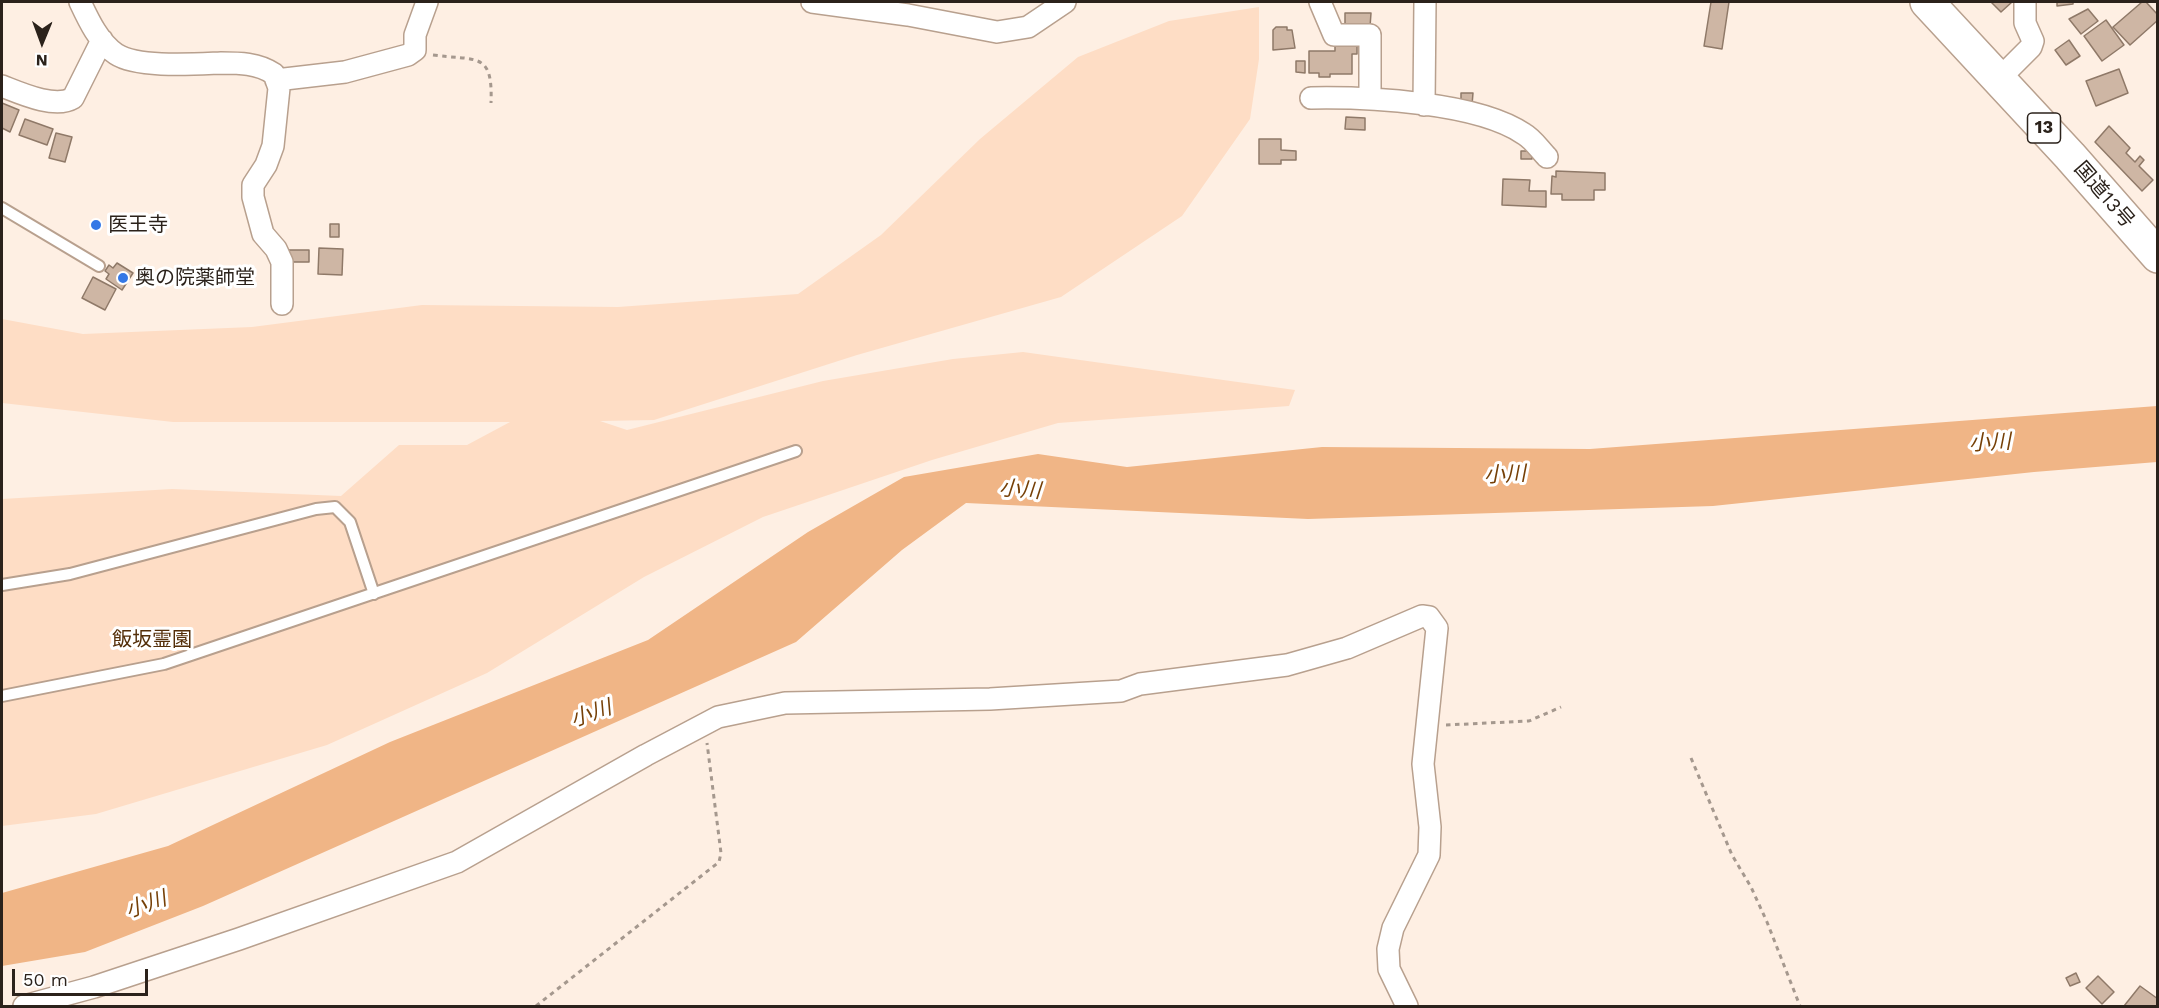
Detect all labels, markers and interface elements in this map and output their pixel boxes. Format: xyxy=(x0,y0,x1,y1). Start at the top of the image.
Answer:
north arrow xyxy=(12,12,72,72)
text: N xyxy=(36,51,48,70)
road number: 13 xyxy=(2028,113,2060,143)
street label: 国道13号 xyxy=(2069,157,2139,233)
place label: 医王寺 xyxy=(108,213,168,237)
marker: 医王寺 xyxy=(89,218,103,232)
place label: 奥の院薬師堂 xyxy=(135,266,255,290)
marker: 奥の院薬師堂 xyxy=(116,271,130,285)
water label: 小川 xyxy=(1968,429,2012,457)
water label: 小川 xyxy=(1483,461,1527,489)
water label: 小川 xyxy=(998,476,1042,504)
park label: 飯坂霊園 xyxy=(112,628,192,652)
water label: 小川 xyxy=(567,695,615,733)
water label: 小川 xyxy=(122,886,170,924)
scale bar xyxy=(15,957,152,995)
text: 50 m xyxy=(23,969,68,990)

